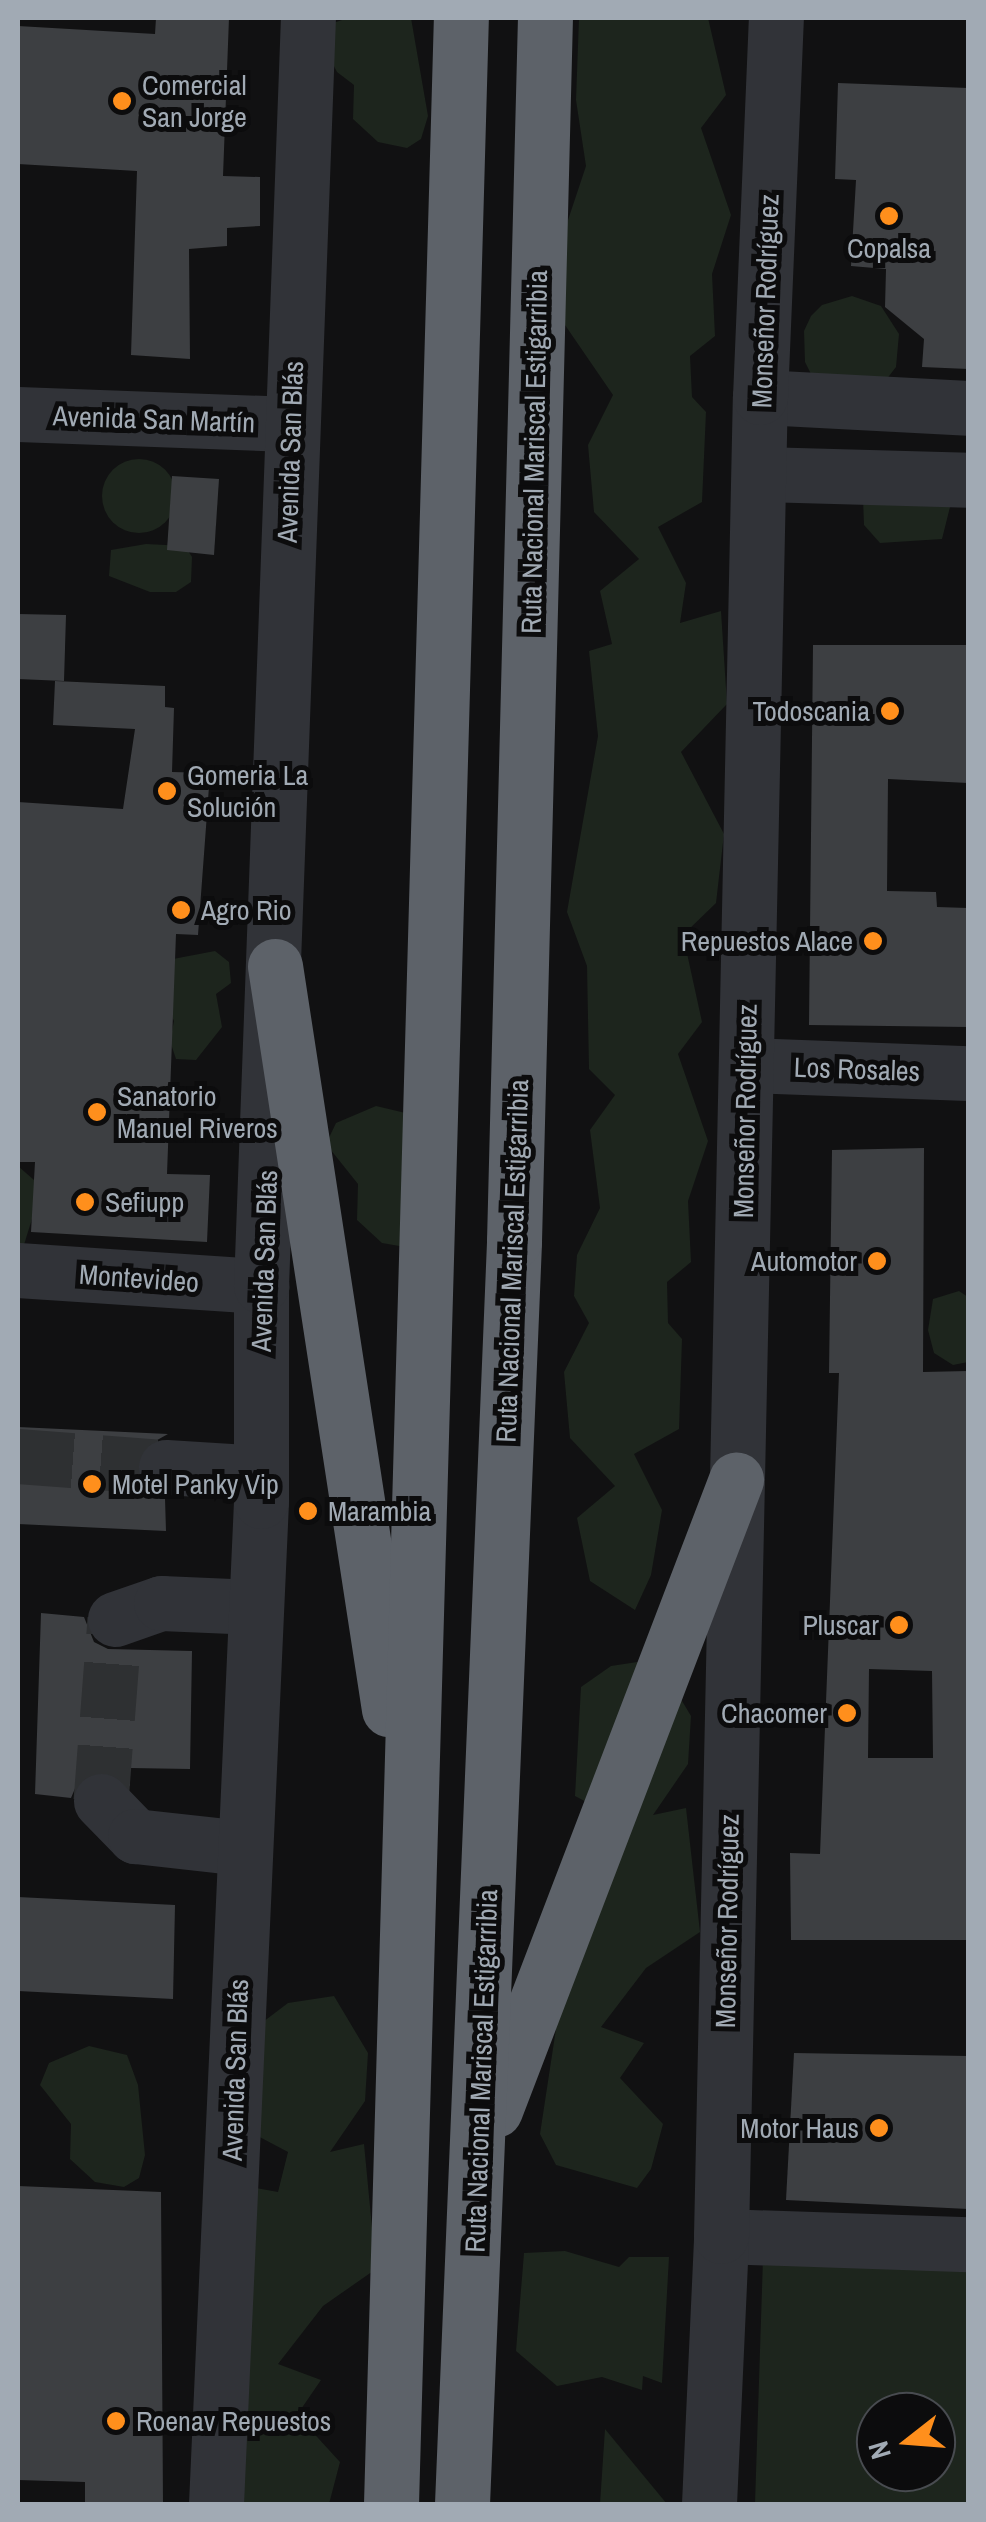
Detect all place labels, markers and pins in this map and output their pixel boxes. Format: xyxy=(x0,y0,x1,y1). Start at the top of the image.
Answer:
place label: Comercial San Jorge xyxy=(142,68,247,134)
marker: Comercial San Jorge xyxy=(111,90,133,112)
marker: Copalsa xyxy=(878,205,900,227)
place label: Copalsa xyxy=(847,231,931,265)
place label: Todoscania xyxy=(753,694,870,728)
marker: Todoscania xyxy=(879,700,901,722)
place label: Gomeria La Solución xyxy=(187,758,308,824)
marker: Gomeria La Solución xyxy=(156,780,178,802)
place label: Agro Rio xyxy=(201,893,292,927)
marker: Agro Rio xyxy=(170,899,192,921)
place label: Repuestos Alace xyxy=(679,924,853,958)
marker: Repuestos Alace xyxy=(862,930,884,952)
place label: Sanatorio Manuel Riveros xyxy=(117,1079,278,1145)
marker: Sanatorio Manuel Riveros xyxy=(86,1101,108,1123)
place label: Sefiupp xyxy=(105,1185,184,1219)
marker: Sefiupp xyxy=(74,1191,96,1213)
place label: Automotor xyxy=(751,1244,857,1278)
marker: Automotor xyxy=(866,1250,888,1272)
place label: Motel Panky Vip xyxy=(112,1467,279,1501)
marker: Motel Panky Vip xyxy=(81,1473,103,1495)
place label: Marambia xyxy=(328,1494,431,1528)
marker: Marambia xyxy=(297,1500,319,1522)
place label: Pluscar xyxy=(802,1608,879,1642)
marker: Pluscar xyxy=(888,1614,910,1636)
place label: Chacomer xyxy=(721,1696,827,1730)
marker: Chacomer xyxy=(836,1702,858,1724)
place label: Motor Haus xyxy=(740,2111,859,2145)
marker: Motor Haus xyxy=(868,2117,890,2139)
place label: Roenav Repuestos xyxy=(136,2404,331,2438)
marker: Roenav Repuestos xyxy=(105,2410,127,2432)

